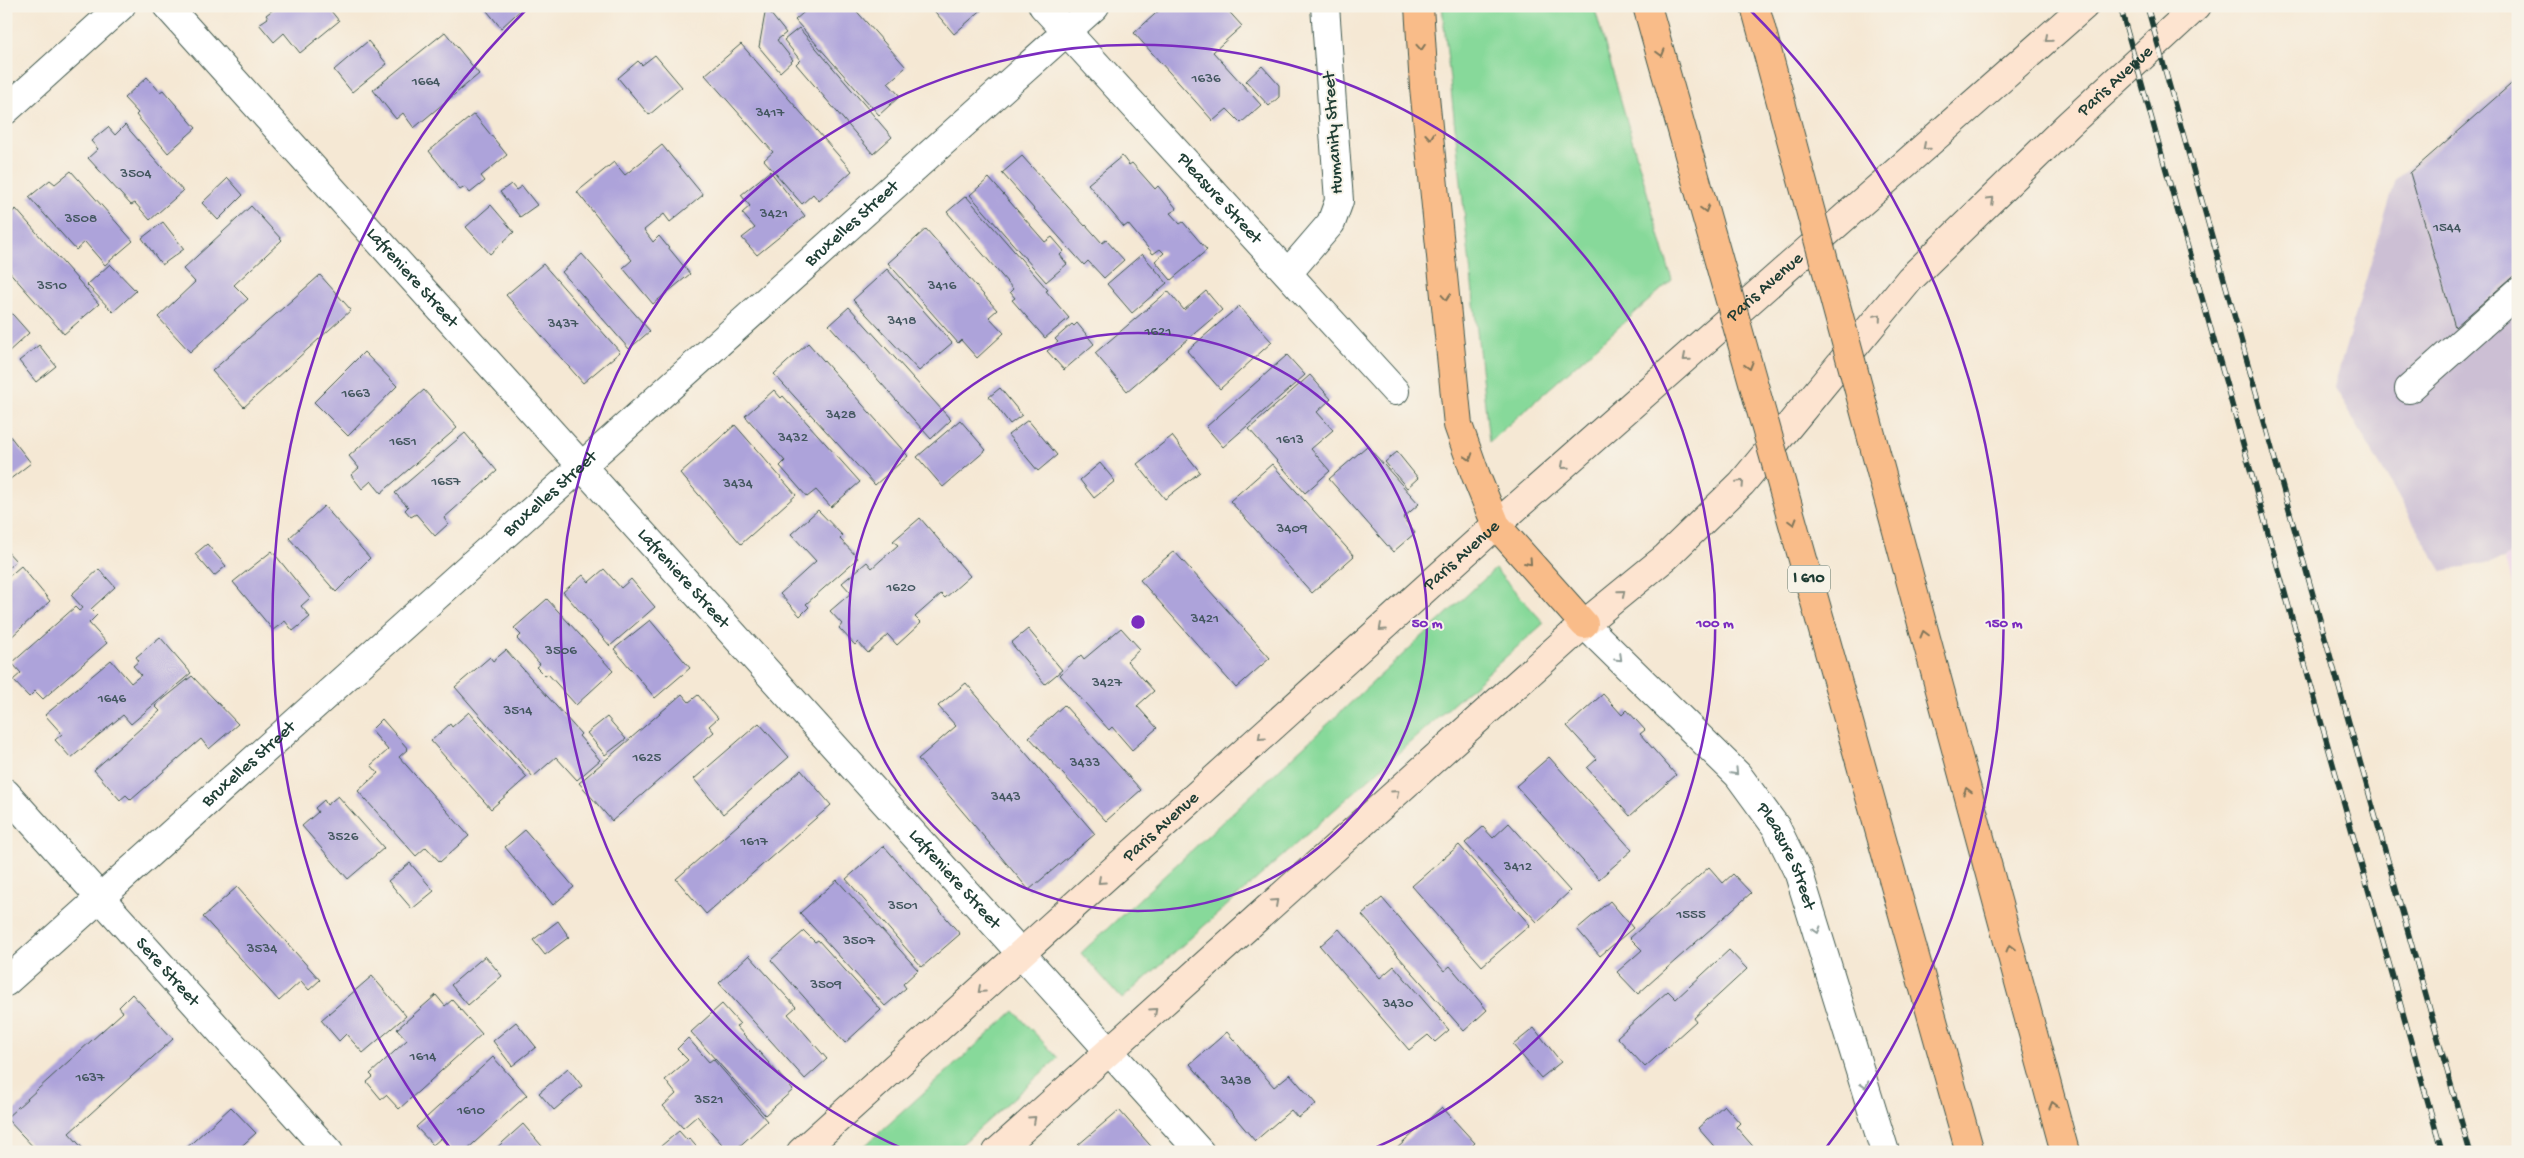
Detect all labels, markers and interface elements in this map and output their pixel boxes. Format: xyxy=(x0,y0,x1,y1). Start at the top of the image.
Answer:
one-way arrow xyxy=(2044,33,2053,42)
street label: Paris Avenue xyxy=(2073,41,2158,122)
one-way arrow xyxy=(1416,43,1427,51)
one-way arrow xyxy=(1655,49,1665,57)
house number: 1636 xyxy=(1190,70,1221,88)
street label: Humanity Street xyxy=(1319,70,1349,195)
house number: 1664 xyxy=(411,73,440,91)
house number: 3417 xyxy=(755,104,786,122)
one-way arrow xyxy=(1424,132,1435,140)
one-way arrow xyxy=(1922,141,1931,150)
street label: Pleasure Street xyxy=(1171,148,1267,250)
house number: 3504 xyxy=(119,165,152,183)
street label: Bruxelles Street xyxy=(800,175,904,272)
one-way arrow xyxy=(1985,197,1994,206)
house number: 3421 xyxy=(759,205,788,223)
one-way arrow xyxy=(1700,205,1710,213)
house number: 3508 xyxy=(64,210,97,228)
house number: 1544 xyxy=(2432,219,2461,237)
street label: Lafreniere Street xyxy=(362,223,464,333)
street label: Paris Avenue xyxy=(1722,248,1808,328)
house number: 3510 xyxy=(36,277,68,295)
house number: 3416 xyxy=(927,277,957,295)
one-way arrow xyxy=(1440,294,1451,302)
house number: 3418 xyxy=(886,312,917,330)
one-way arrow xyxy=(1873,314,1882,323)
house number: 3437 xyxy=(547,315,579,333)
house number: 1621 xyxy=(1143,323,1172,341)
one-way arrow xyxy=(1682,352,1691,361)
one-way arrow xyxy=(1744,361,1754,369)
house number: 1663 xyxy=(340,385,371,403)
house number: 3428 xyxy=(825,406,856,424)
house number: 3432 xyxy=(777,429,808,447)
house number: 1613 xyxy=(1275,431,1304,449)
house number: 1651 xyxy=(388,433,417,451)
street label: Bruxelles Street xyxy=(498,446,603,542)
one-way arrow xyxy=(1463,453,1473,461)
one-way arrow xyxy=(1560,460,1569,469)
house number: 1657 xyxy=(430,473,462,491)
house number: 3434 xyxy=(722,475,753,493)
one-way arrow xyxy=(1735,479,1744,488)
street label: Paris Avenue xyxy=(1419,516,1505,596)
one-way arrow xyxy=(1788,518,1798,526)
house number: 3409 xyxy=(1276,520,1308,538)
street label: Lafreniere Street xyxy=(633,524,735,634)
one-way arrow xyxy=(1523,556,1532,565)
road number: I 610 xyxy=(1788,566,1830,592)
house number: 1620 xyxy=(885,579,916,597)
one-way arrow xyxy=(1616,590,1625,599)
house number: 3421 xyxy=(1190,610,1219,628)
centre of rings xyxy=(1129,613,1147,631)
text: 50 m xyxy=(1412,615,1443,633)
text: 100 m xyxy=(1695,615,1734,633)
text: 150 m xyxy=(1985,615,2023,633)
one-way arrow xyxy=(1378,622,1387,631)
one-way arrow xyxy=(1919,630,1930,639)
house number: 3506 xyxy=(544,642,577,660)
one-way arrow xyxy=(1613,652,1622,661)
house number: 3427 xyxy=(1091,674,1123,692)
house number: 1646 xyxy=(97,690,127,708)
house number: 3514 xyxy=(503,702,532,720)
street label: Bruxelles Street xyxy=(197,716,301,813)
one-way arrow xyxy=(1258,731,1267,740)
house number: 1625 xyxy=(632,749,662,767)
house number: 3433 xyxy=(1069,754,1100,772)
one-way arrow xyxy=(1729,767,1738,776)
street label: Paris Avenue xyxy=(1118,787,1204,868)
one-way arrow xyxy=(1962,787,1973,796)
house number: 3443 xyxy=(990,788,1021,806)
one-way arrow xyxy=(1390,790,1399,799)
street label: Pleasure Street xyxy=(1751,798,1820,914)
street label: Lafreniere Street xyxy=(904,825,1006,935)
house number: 3526 xyxy=(327,828,359,846)
house number: 1617 xyxy=(739,833,769,851)
house number: 3412 xyxy=(1503,858,1532,876)
one-way arrow xyxy=(1098,875,1107,884)
house number: 3501 xyxy=(887,897,918,915)
one-way arrow xyxy=(1269,899,1278,908)
house number: 1555 xyxy=(1675,906,1706,924)
one-way arrow xyxy=(1811,925,1821,934)
house number: 3507 xyxy=(842,932,876,950)
street label: Sere Street xyxy=(131,933,205,1012)
house number: 3534 xyxy=(246,940,277,958)
one-way arrow xyxy=(2005,944,2015,953)
house number: 3509 xyxy=(809,976,842,994)
one-way arrow xyxy=(977,984,986,993)
house number: 3430 xyxy=(1381,995,1414,1013)
one-way arrow xyxy=(1149,1007,1158,1016)
house number: 1614 xyxy=(409,1048,436,1066)
house number: 1637 xyxy=(74,1069,106,1087)
house number: 3438 xyxy=(1220,1072,1251,1090)
one-way arrow xyxy=(1859,1081,1869,1089)
house number: 3521 xyxy=(693,1091,724,1109)
one-way arrow xyxy=(2048,1101,2058,1109)
house number: 1610 xyxy=(456,1102,486,1120)
one-way arrow xyxy=(1028,1116,1037,1125)

